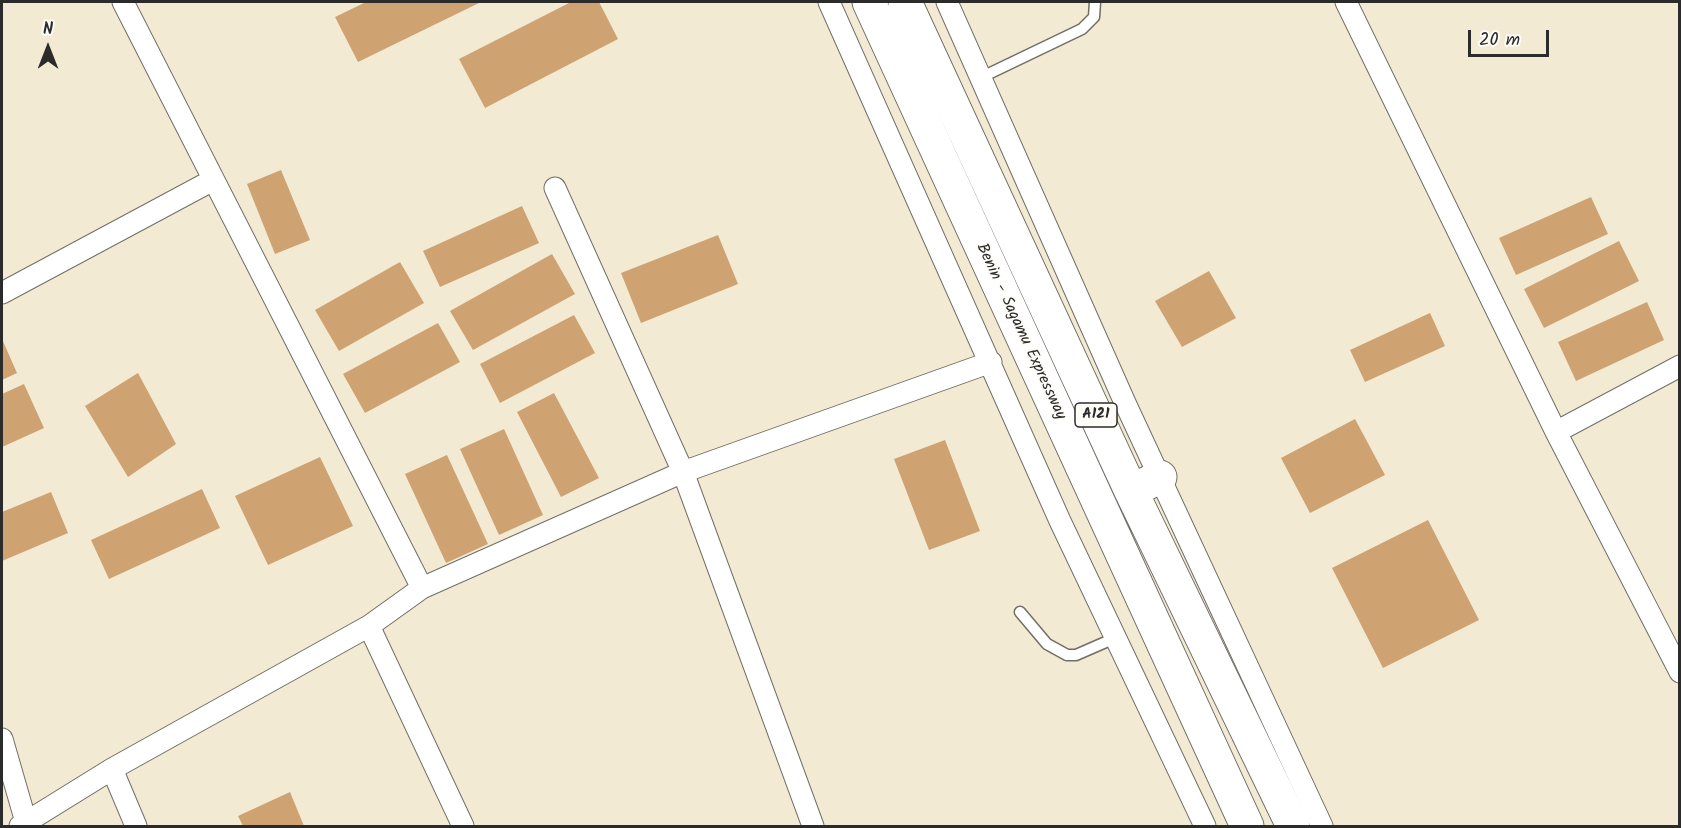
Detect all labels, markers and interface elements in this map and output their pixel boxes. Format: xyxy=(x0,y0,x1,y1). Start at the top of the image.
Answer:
text: N xyxy=(43,17,53,42)
north arrow xyxy=(18,18,78,78)
scale bar xyxy=(1471,18,1552,56)
text: 20 m xyxy=(1479,26,1520,55)
street label: Benin - Sagamu Expressway xyxy=(971,241,1069,423)
road number: A121 xyxy=(1075,403,1117,427)

